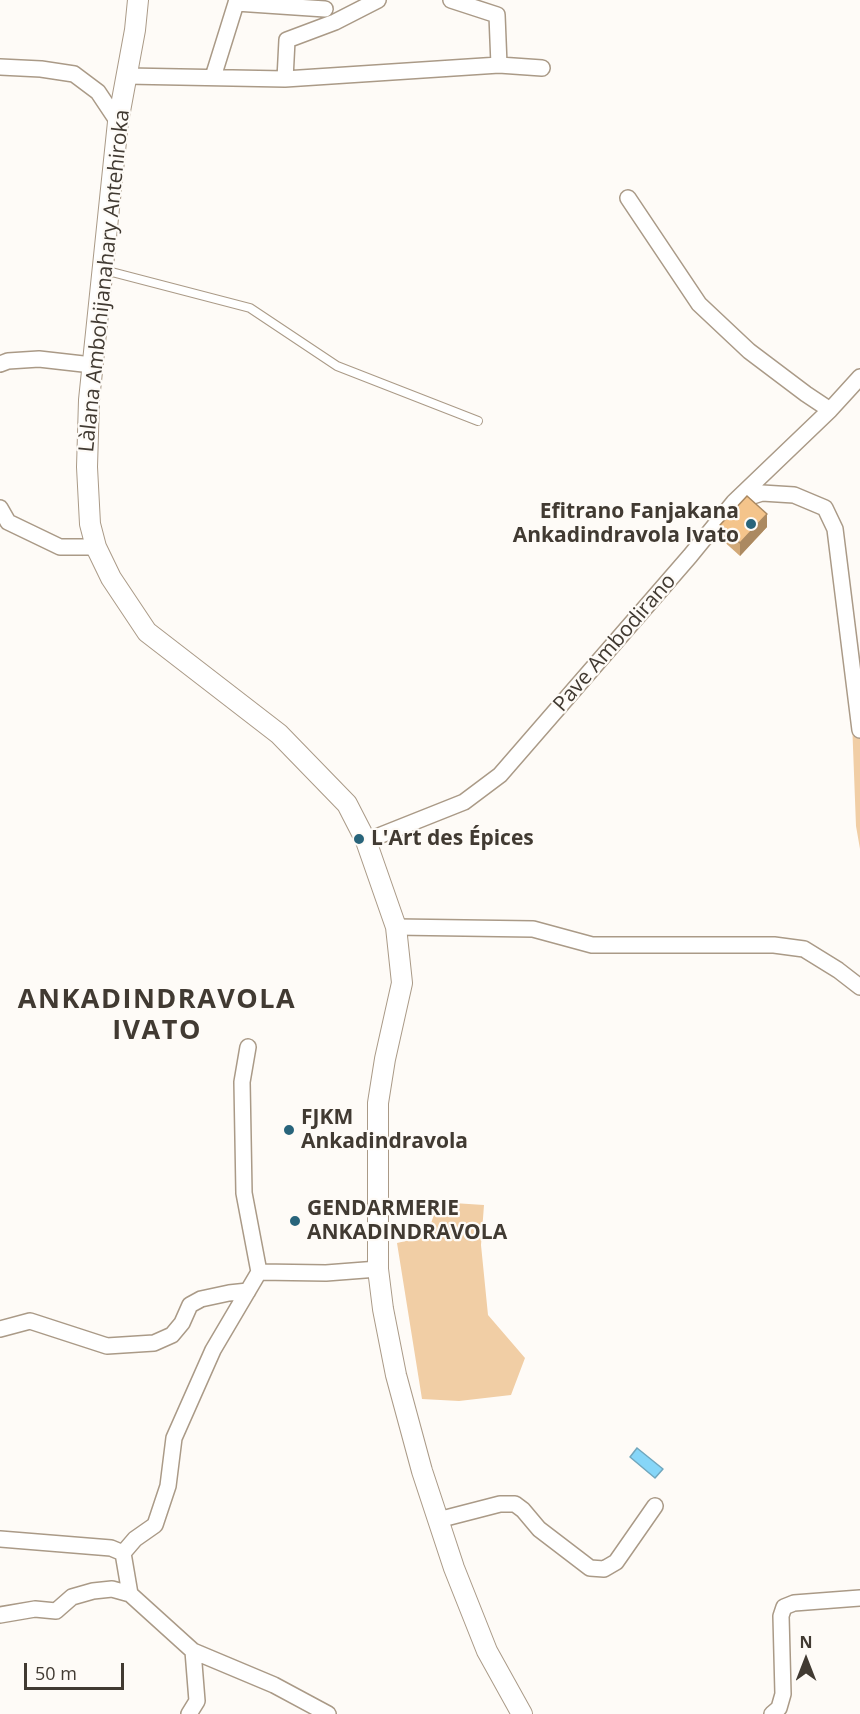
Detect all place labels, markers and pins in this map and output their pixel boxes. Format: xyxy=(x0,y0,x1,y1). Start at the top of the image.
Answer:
place label: Efitrano Fanjakana Ankadindravola Ivato xyxy=(513,499,739,549)
marker: Efitrano Fanjakana Ankadindravola Ivato xyxy=(744,517,758,531)
place label: L'Art des Épices xyxy=(371,826,534,852)
marker: L'Art des Épices xyxy=(352,832,366,846)
place label: FJKM Ankadindravola xyxy=(301,1105,468,1155)
marker: FJKM Ankadindravola xyxy=(282,1123,296,1137)
place label: GENDARMERIE ANKADINDRAVOLA xyxy=(307,1196,507,1246)
marker: GENDARMERIE ANKADINDRAVOLA xyxy=(288,1214,302,1228)

